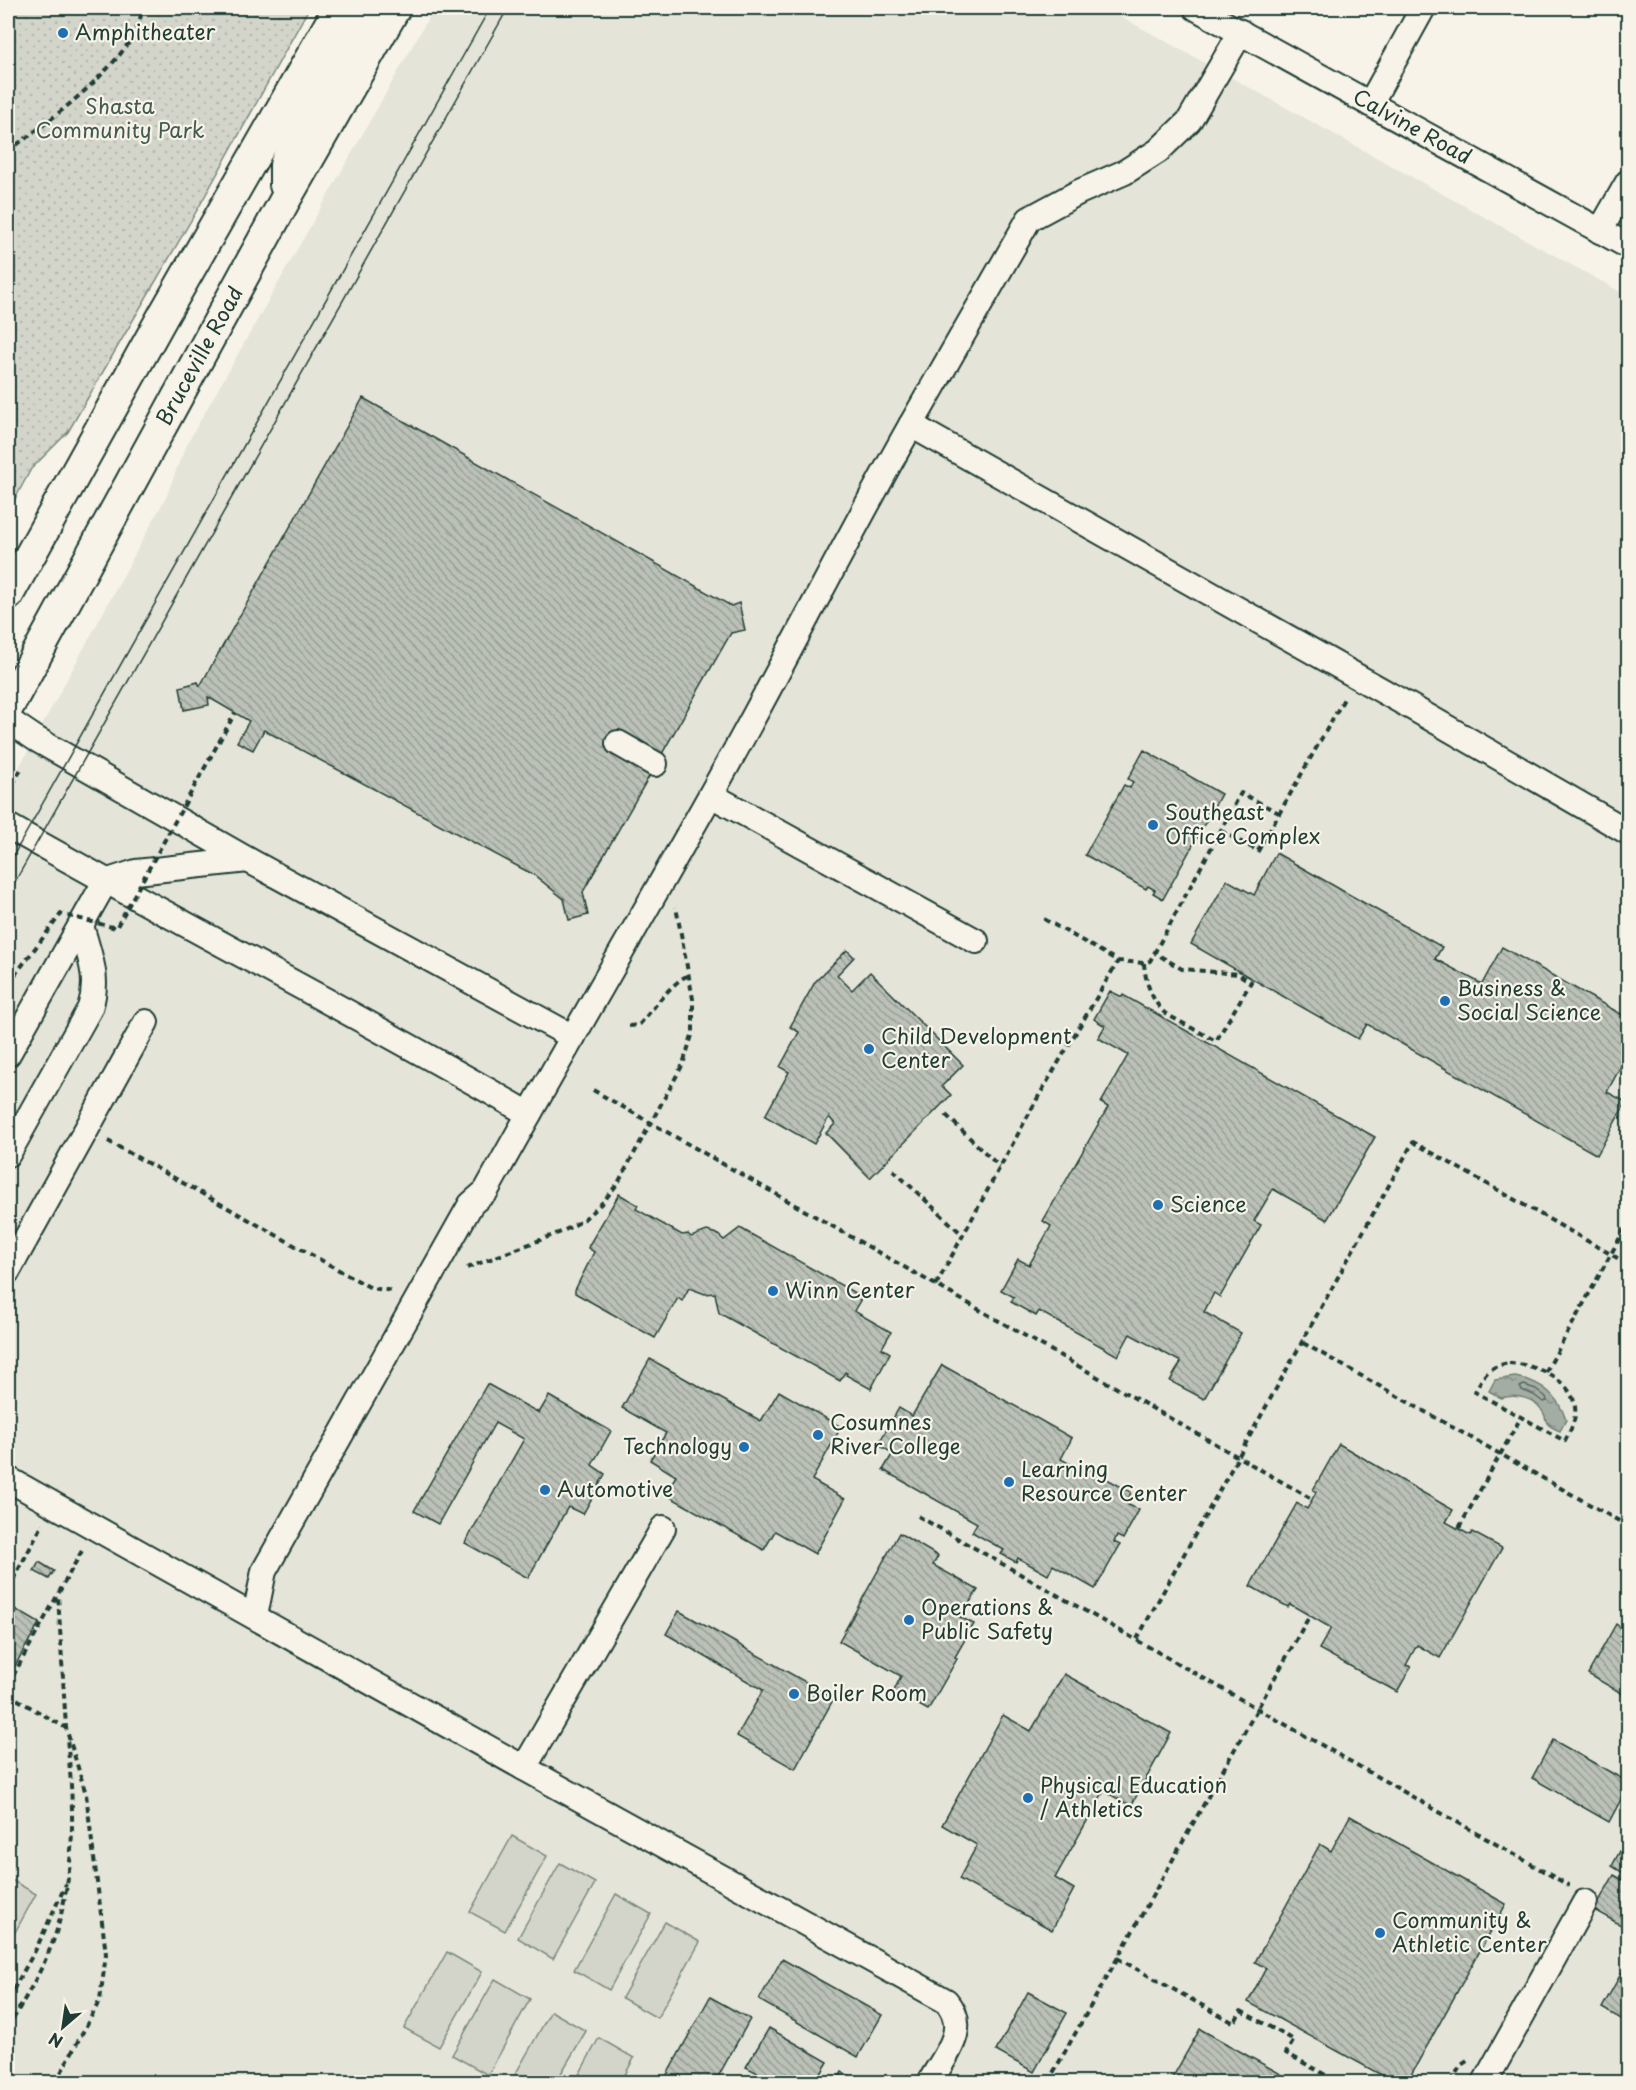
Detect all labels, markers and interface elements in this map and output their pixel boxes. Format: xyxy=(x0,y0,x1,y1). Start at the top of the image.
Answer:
place label: Amphitheater xyxy=(75,15,216,47)
marker: Amphitheater xyxy=(56,26,70,40)
street label: Calvine Road xyxy=(1348,79,1478,171)
park label: Shasta Community Park xyxy=(35,89,205,145)
street label: Bruceville Road xyxy=(147,280,250,431)
place label: Southeast Office Complex xyxy=(1165,795,1320,851)
marker: Southeast Office Complex xyxy=(1146,818,1160,832)
place label: Business & Social Science xyxy=(1457,971,1601,1027)
marker: Business & Social Science xyxy=(1438,994,1452,1008)
place label: Child Development Center xyxy=(881,1019,1072,1075)
marker: Child Development Center xyxy=(862,1042,876,1056)
place label: Science xyxy=(1170,1187,1247,1219)
marker: Science xyxy=(1151,1198,1165,1212)
place label: Winn Center xyxy=(785,1273,915,1305)
marker: Winn Center xyxy=(766,1284,780,1298)
place label: Cosumnes River College xyxy=(830,1405,961,1461)
marker: Cosumnes River College xyxy=(811,1428,825,1442)
place label: Technology xyxy=(623,1429,732,1461)
marker: Technology xyxy=(737,1440,751,1454)
place label: Learning Resource Center xyxy=(1021,1452,1187,1508)
place label: Automotive xyxy=(557,1472,673,1504)
marker: Learning Resource Center xyxy=(1002,1475,1016,1489)
marker: Automotive xyxy=(538,1483,552,1497)
place label: Operations & Public Safety xyxy=(921,1590,1053,1646)
marker: Operations & Public Safety xyxy=(902,1613,916,1627)
place label: Boiler Room xyxy=(806,1676,927,1708)
marker: Boiler Room xyxy=(787,1687,801,1701)
place label: Physical Education / Athletics xyxy=(1040,1768,1227,1824)
marker: Physical Education / Athletics xyxy=(1021,1791,1035,1805)
place label: Community & Athletic Center xyxy=(1392,1903,1547,1959)
marker: Community & Athletic Center xyxy=(1373,1926,1387,1940)
north arrow xyxy=(33,1997,93,2057)
text: N xyxy=(44,2027,67,2055)

